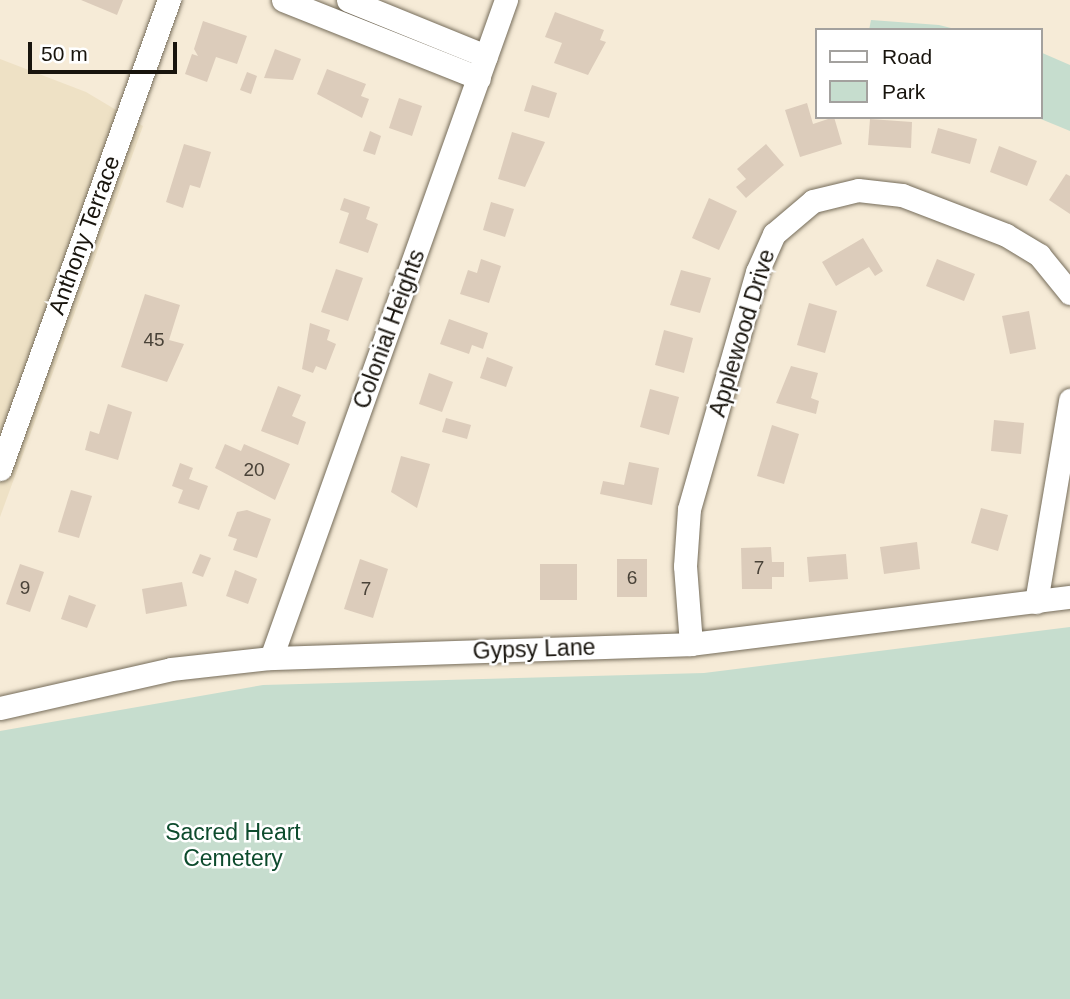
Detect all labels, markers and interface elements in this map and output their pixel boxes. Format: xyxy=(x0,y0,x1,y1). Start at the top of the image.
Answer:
scale bar xyxy=(32,28,180,72)
legend xyxy=(814,28,1042,119)
text: 50 m xyxy=(41,42,88,65)
text: Road xyxy=(882,45,932,68)
text: Park xyxy=(882,80,925,103)
street label: Anthony Terrace xyxy=(42,152,126,318)
street label: Colonial Heights xyxy=(347,246,431,412)
street label: Applewood Drive xyxy=(703,246,781,420)
house number: 45 xyxy=(143,329,165,351)
house number: 20 xyxy=(243,459,265,481)
house number: 7 xyxy=(754,557,764,579)
house number: 6 xyxy=(627,567,637,589)
house number: 9 xyxy=(20,577,30,599)
house number: 7 xyxy=(361,578,371,600)
street label: Gypsy Lane xyxy=(472,633,596,665)
park label: Sacred Heart Cemetery xyxy=(165,818,301,872)

